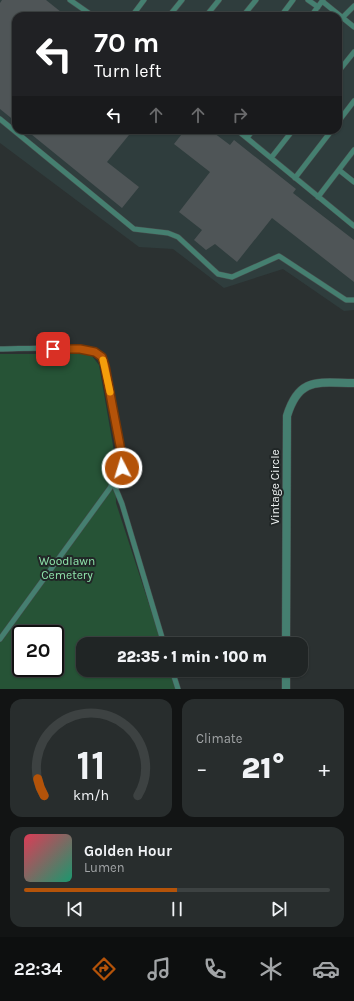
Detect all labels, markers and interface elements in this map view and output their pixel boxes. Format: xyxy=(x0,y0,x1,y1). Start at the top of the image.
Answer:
text: 70 m xyxy=(94,26,159,59)
icon: left xyxy=(28,28,80,80)
text: Turn left xyxy=(94,60,162,82)
icon: left xyxy=(103,104,125,126)
icon: ahead xyxy=(145,104,167,126)
icon: ahead xyxy=(187,104,209,126)
icon: right xyxy=(229,104,251,126)
pin xyxy=(36,332,70,366)
icon: arrive xyxy=(42,338,64,360)
position arrow xyxy=(101,447,143,489)
street label: Vintage Circle xyxy=(268,449,282,525)
park label: Woodlawn Cemetery xyxy=(39,554,95,582)
speed limit sign: 20 xyxy=(12,625,64,677)
text: 22:35 · 1 min · 100 m xyxy=(117,648,267,666)
text: Climate xyxy=(196,731,242,746)
text: 11 xyxy=(76,741,106,789)
text: 21° xyxy=(241,750,285,786)
text: − xyxy=(196,756,208,782)
text: + xyxy=(318,756,330,782)
text: km/h xyxy=(73,787,109,804)
text: Golden Hour xyxy=(84,842,172,860)
text: Lumen xyxy=(84,860,125,875)
icon: previous xyxy=(64,898,86,920)
icon: pause xyxy=(166,898,188,920)
icon: next xyxy=(268,898,290,920)
icon: directions xyxy=(90,955,118,983)
icon: music xyxy=(145,955,173,983)
icon: phone xyxy=(201,955,229,983)
icon: climate xyxy=(257,955,285,983)
icon: car xyxy=(312,955,340,983)
text: 22:34 xyxy=(14,958,62,980)

